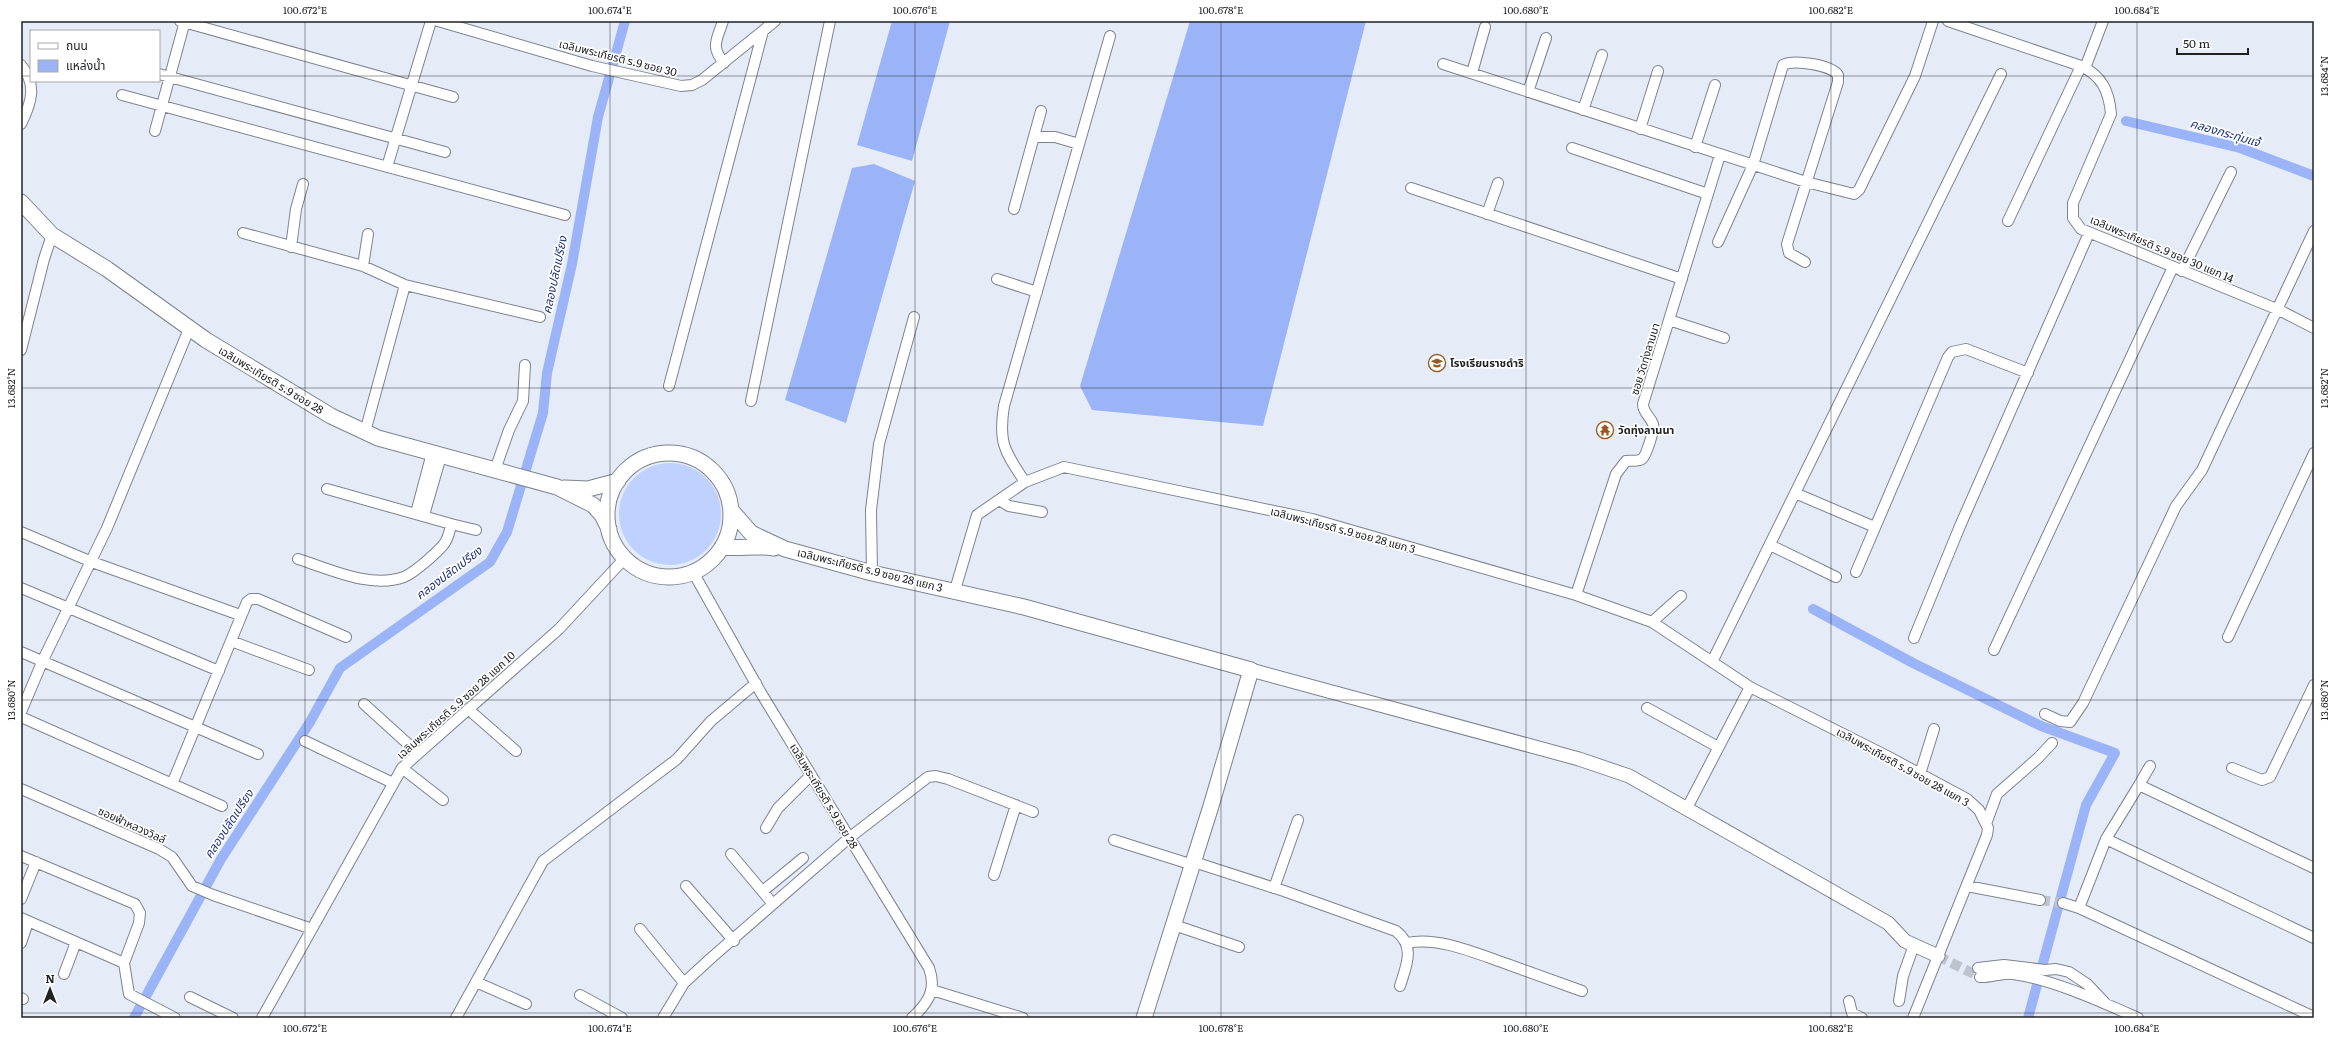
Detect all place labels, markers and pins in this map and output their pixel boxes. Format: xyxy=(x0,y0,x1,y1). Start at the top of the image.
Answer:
school or university icon: โรงเรียนราชดำริ xyxy=(1427,353,1447,373)
place label: โรงเรียนราชดำริ xyxy=(1450,354,1524,370)
temple icon: วัดทุ่งลานนา xyxy=(1595,420,1615,440)
place label: วัดทุ่งลานนา xyxy=(1618,421,1675,437)

